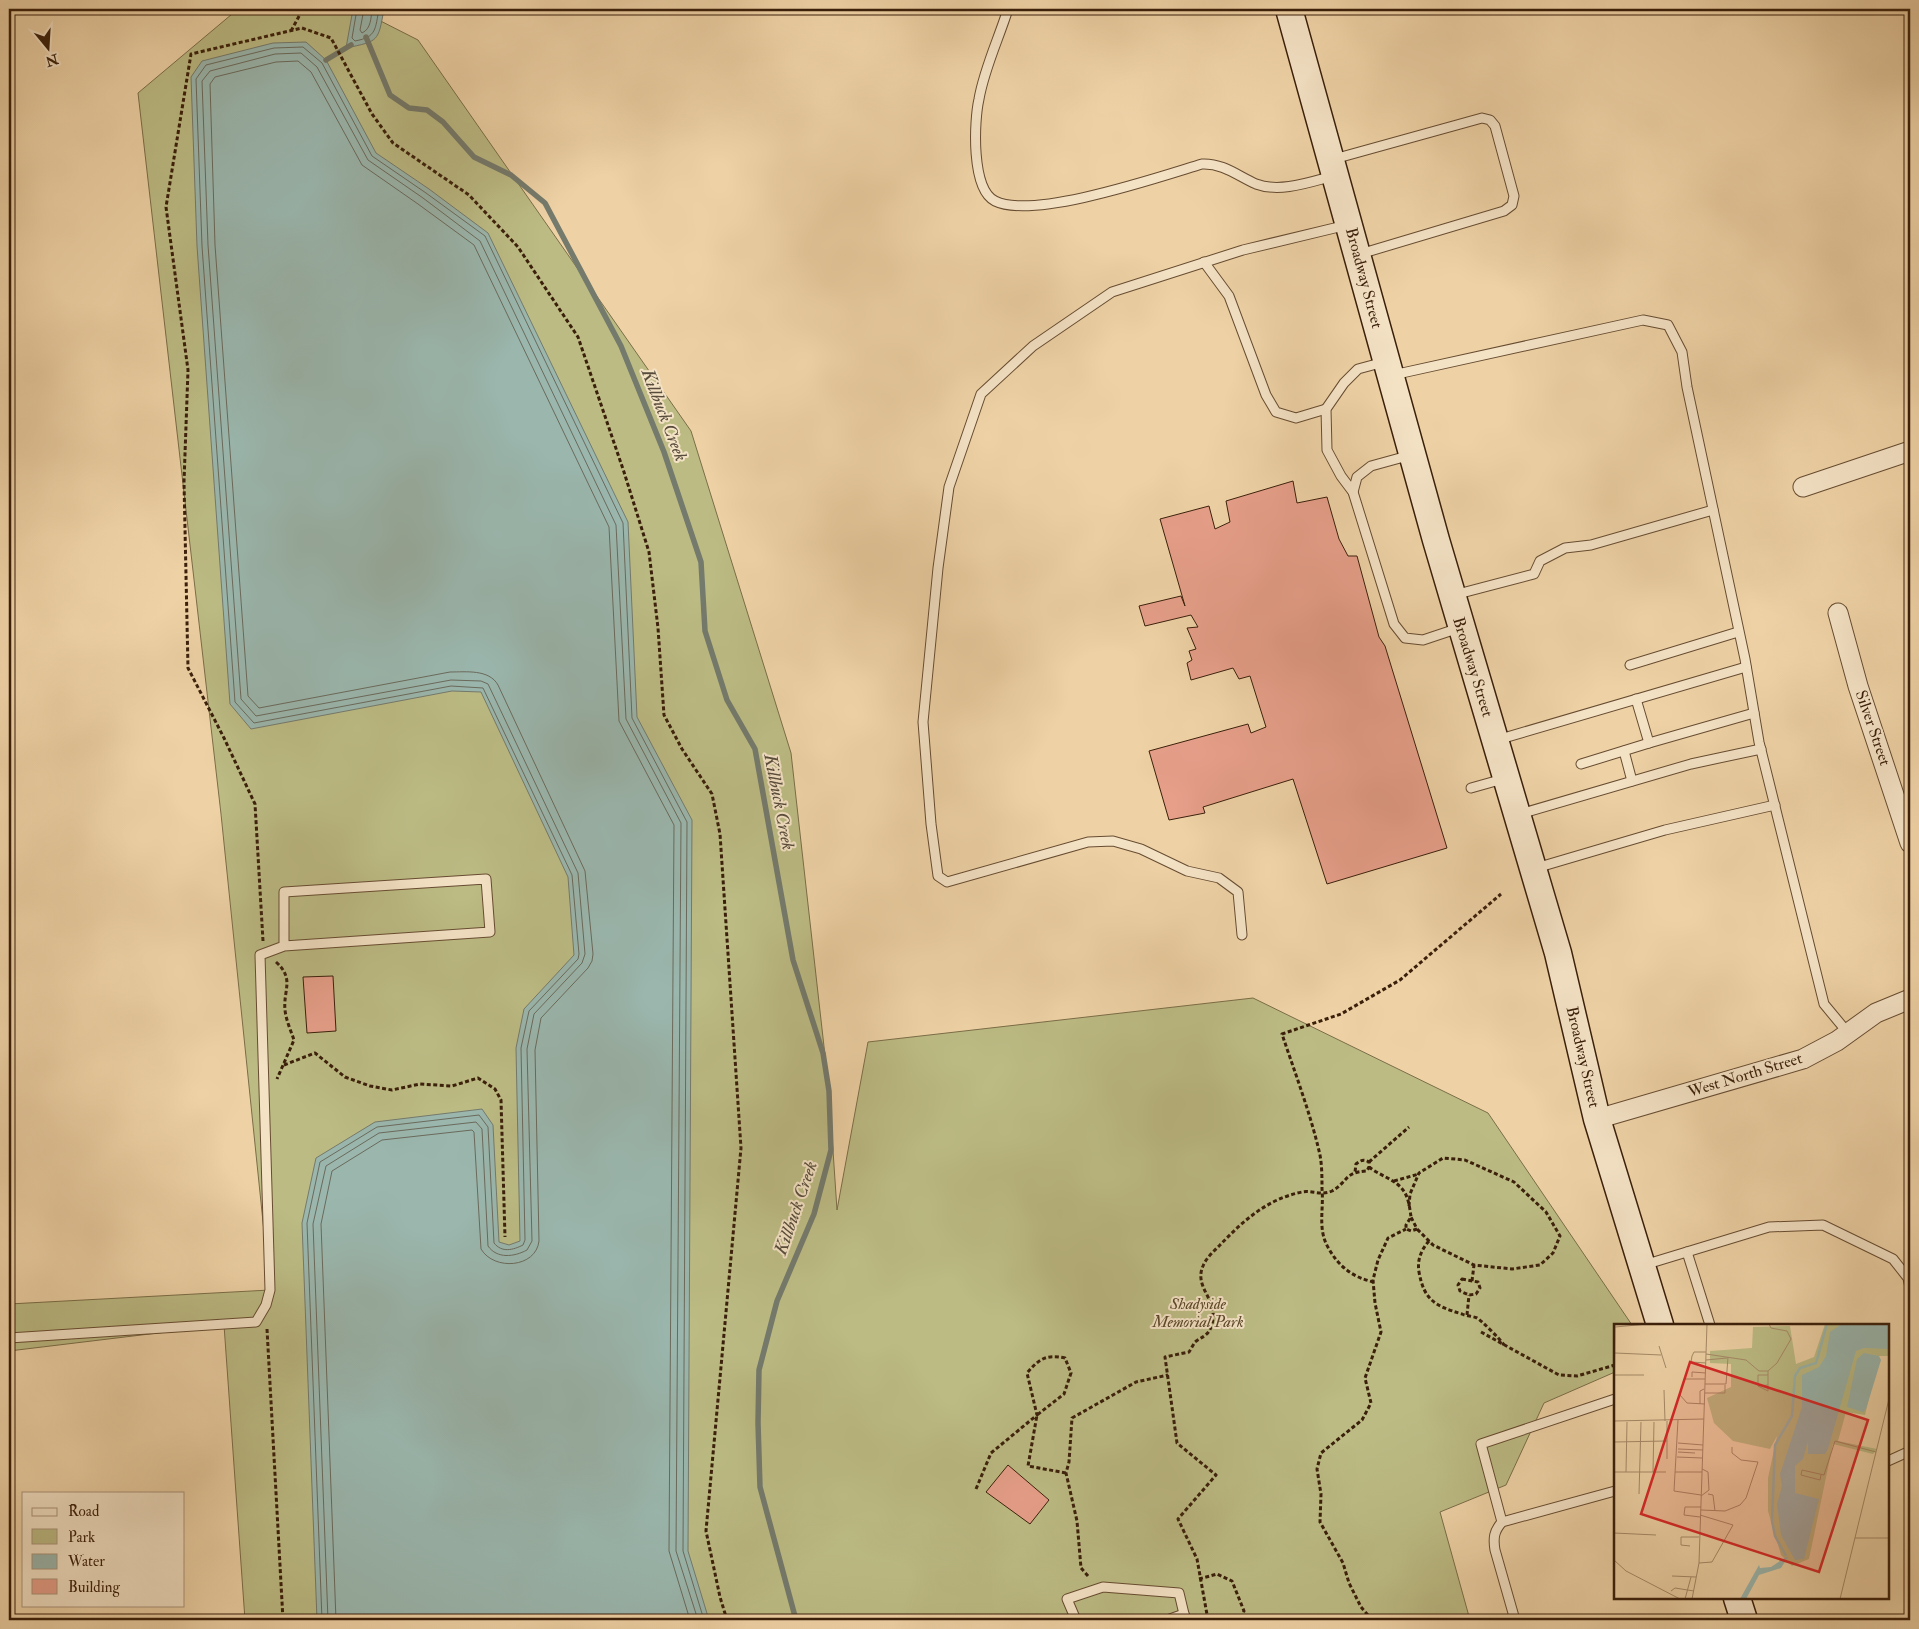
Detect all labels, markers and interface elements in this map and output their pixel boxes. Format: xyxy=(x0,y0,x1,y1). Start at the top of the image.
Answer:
north arrow xyxy=(22,22,72,72)
text: N xyxy=(43,50,61,70)
street label: Broadway Street xyxy=(1341,225,1387,331)
water label: Killbuck Creek xyxy=(635,364,692,465)
street label: Broadway Street xyxy=(1448,615,1498,719)
street label: Silver Street xyxy=(1851,688,1895,768)
water label: Killbuck Creek xyxy=(758,751,800,852)
street label: Broadway Street xyxy=(1562,1004,1604,1110)
street label: West North Street xyxy=(1684,1048,1805,1102)
water label: Killbuck Creek xyxy=(769,1158,823,1259)
park label: Shadyside Memorial Park xyxy=(1151,1294,1244,1332)
inset map xyxy=(1614,1324,1889,1599)
legend xyxy=(22,1492,185,1606)
text: Road xyxy=(68,1502,100,1521)
text: Park xyxy=(68,1528,95,1547)
text: Water xyxy=(67,1552,105,1571)
text: Building xyxy=(68,1578,120,1597)

